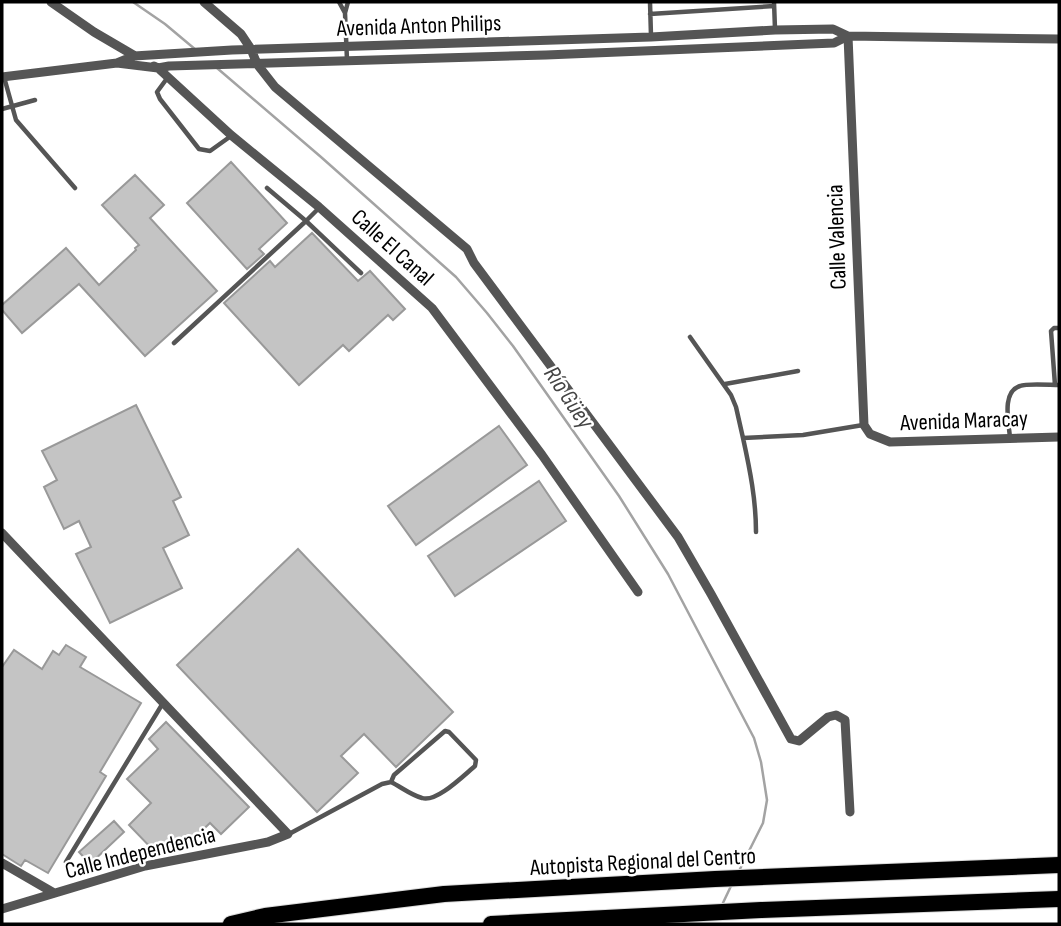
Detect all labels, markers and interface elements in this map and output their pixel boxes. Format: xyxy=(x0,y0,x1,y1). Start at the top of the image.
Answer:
street label: Avenida Anton Philips xyxy=(335,9,502,43)
street label: Calle Valencia xyxy=(821,184,853,290)
street label: Calle El Canal xyxy=(345,204,439,292)
water label: Río Güey xyxy=(537,361,600,435)
street label: Avenida Maracay xyxy=(899,405,1029,437)
street label: Calle Independencia xyxy=(62,821,218,885)
street label: Autopista Regional del Centro xyxy=(528,842,757,882)

